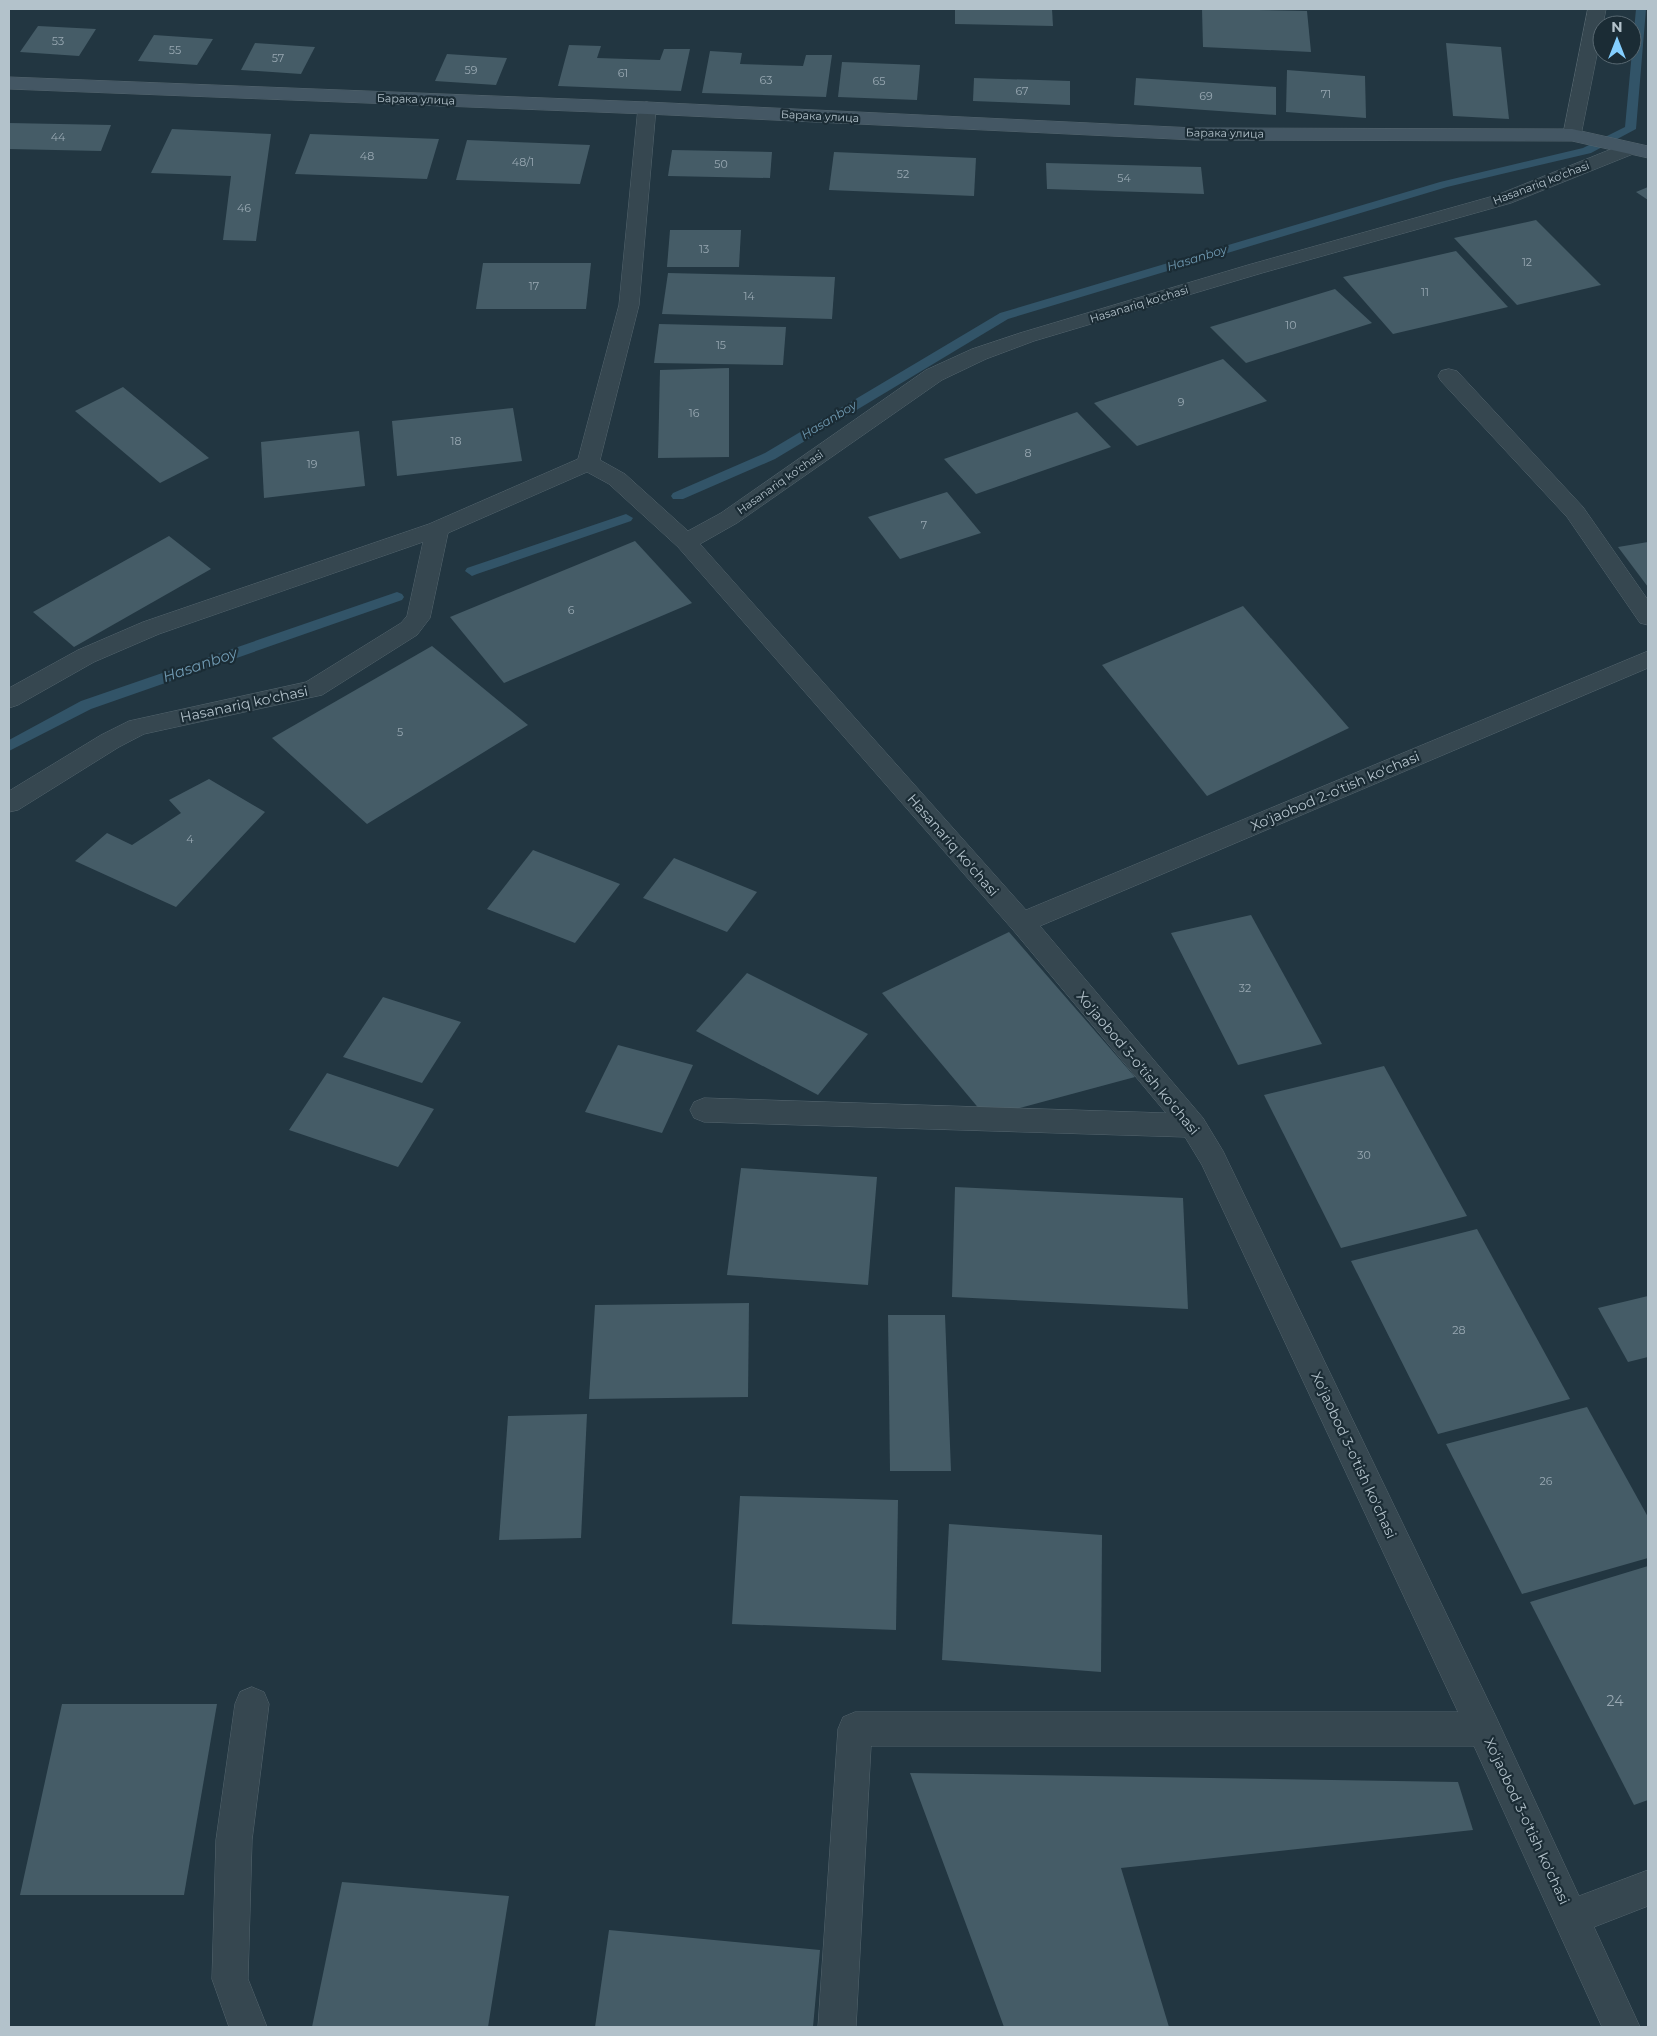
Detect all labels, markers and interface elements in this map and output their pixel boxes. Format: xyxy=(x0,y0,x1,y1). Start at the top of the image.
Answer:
north arrow xyxy=(1592,15,1642,65)
text: N xyxy=(1611,18,1623,36)
house number: 53 xyxy=(52,34,64,48)
house number: 55 xyxy=(169,43,181,57)
house number: 57 xyxy=(272,51,284,65)
house number: 59 xyxy=(465,63,478,77)
house number: 61 xyxy=(618,66,628,80)
house number: 63 xyxy=(760,73,772,87)
house number: 65 xyxy=(873,74,885,88)
house number: 67 xyxy=(1015,84,1029,98)
house number: 71 xyxy=(1321,87,1331,101)
house number: 69 xyxy=(1199,89,1213,103)
street label: Барака улица xyxy=(377,91,455,107)
street label: Барака улица xyxy=(781,107,859,125)
street label: Барака улица xyxy=(1186,125,1264,141)
house number: 44 xyxy=(51,130,66,144)
house number: 48 xyxy=(360,149,374,163)
house number: 48/1 xyxy=(512,155,534,169)
house number: 50 xyxy=(714,157,728,171)
street label: Hasanariq ko'chasi xyxy=(1491,158,1591,208)
house number: 52 xyxy=(897,167,909,181)
house number: 54 xyxy=(1117,171,1131,185)
house number: 46 xyxy=(237,201,251,215)
water label: Hasanboy xyxy=(1165,241,1230,274)
house number: 13 xyxy=(699,242,709,256)
house number: 12 xyxy=(1522,255,1532,269)
house number: 17 xyxy=(529,279,539,293)
street label: Hasanariq ko'chasi xyxy=(1088,282,1190,326)
house number: 11 xyxy=(1421,285,1429,299)
house number: 14 xyxy=(743,289,755,303)
house number: 10 xyxy=(1285,318,1297,332)
house number: 15 xyxy=(716,338,726,352)
house number: 9 xyxy=(1178,395,1185,409)
water label: Hasanboy xyxy=(798,396,860,442)
house number: 16 xyxy=(689,406,700,420)
house number: 18 xyxy=(451,434,462,448)
house number: 8 xyxy=(1024,446,1032,460)
street label: Hasanariq ko'chasi xyxy=(734,447,826,517)
house number: 19 xyxy=(307,457,318,471)
house number: 7 xyxy=(921,518,927,532)
house number: 6 xyxy=(568,603,575,617)
water label: Hasanboy xyxy=(160,643,240,686)
street label: Hasanariq ko'chasi xyxy=(178,682,310,726)
house number: 5 xyxy=(397,725,403,739)
street label: Xo'jaobod 2-o'tish ko'chasi xyxy=(1248,747,1422,835)
street label: Hasanariq ko'chasi xyxy=(903,790,1003,900)
house number: 4 xyxy=(186,832,194,846)
house number: 32 xyxy=(1239,981,1251,995)
street label: Xo'jaobod 3-o'tish ko'chasi xyxy=(1073,987,1203,1139)
house number: 30 xyxy=(1357,1148,1371,1162)
house number: 28 xyxy=(1452,1323,1466,1337)
street label: Xo'jaobod 3-o'tish ko'chasi xyxy=(1307,1369,1401,1541)
house number: 26 xyxy=(1540,1474,1553,1488)
house number: 24 xyxy=(1607,1692,1624,1710)
street label: Xo'jaobod 3-o'tish ko'chasi xyxy=(1480,1735,1574,1907)

